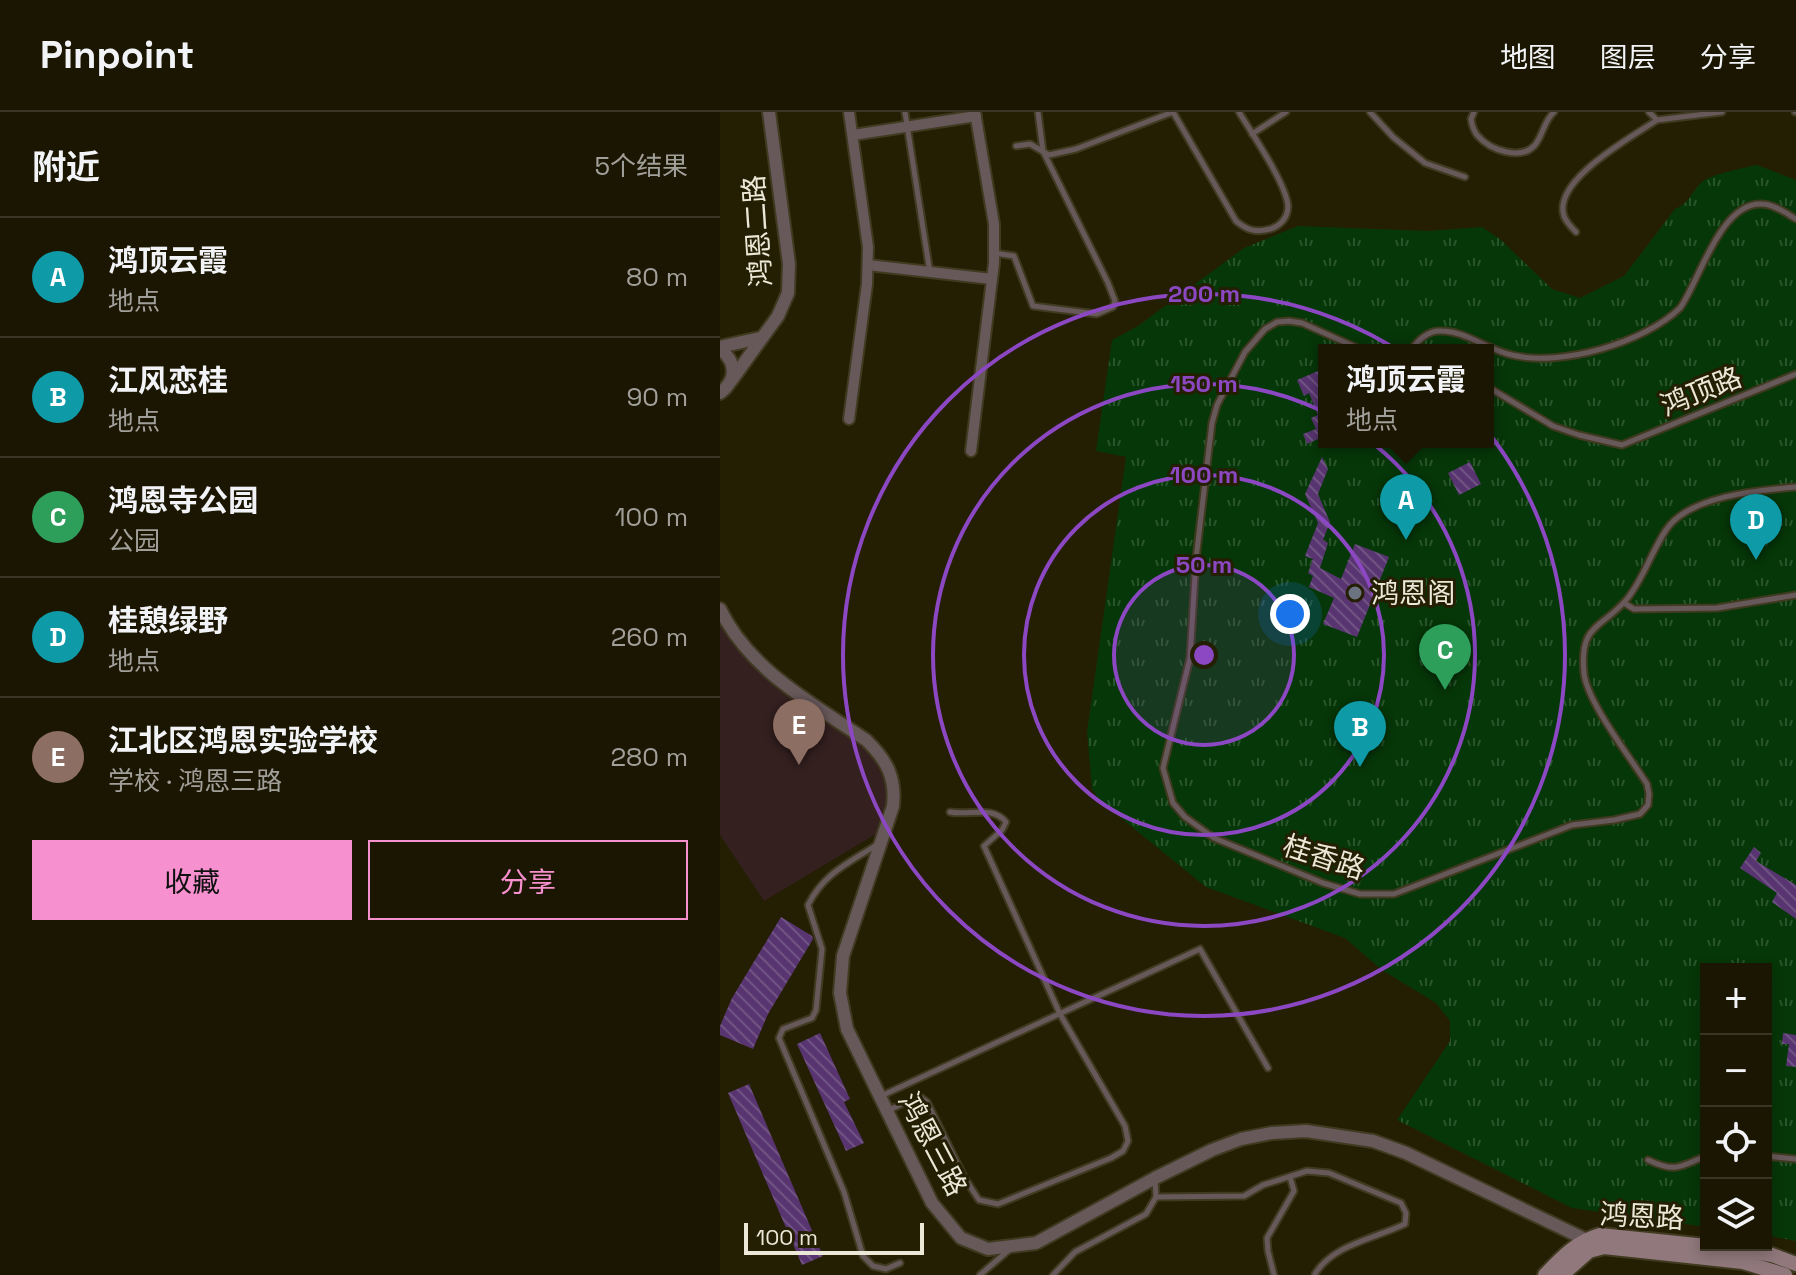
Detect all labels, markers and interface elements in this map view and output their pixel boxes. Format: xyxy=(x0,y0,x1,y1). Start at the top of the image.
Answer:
text: Pinpoint xyxy=(40,31,194,79)
text: 地图 xyxy=(1500,39,1556,75)
text: 图层 xyxy=(1600,39,1656,75)
text: 分享 xyxy=(1700,39,1756,75)
text: 附近 xyxy=(32,146,100,189)
text: 5个结果 xyxy=(594,149,688,183)
street label: 鸿恩二路 xyxy=(735,174,779,288)
text: 鸿顶云霞 xyxy=(108,241,228,280)
text: A xyxy=(50,260,66,294)
text: 80 m xyxy=(626,260,688,294)
text: 200 m xyxy=(1168,278,1240,309)
text: 地点 xyxy=(108,284,160,318)
popup xyxy=(1318,344,1494,448)
street label: 鸿顶路 xyxy=(1655,359,1747,423)
text: 鸿顶云霞 xyxy=(1346,360,1466,399)
text: 江风恋桂 xyxy=(108,361,228,400)
text: 150 m xyxy=(1170,368,1238,399)
text: B xyxy=(49,380,67,414)
text: 90 m xyxy=(626,380,688,414)
text: 地点 xyxy=(1346,403,1398,437)
text: 地点 xyxy=(108,404,160,438)
text: 100 m xyxy=(1170,459,1238,490)
pin: A xyxy=(1380,474,1432,540)
text: 鸿恩寺公园 xyxy=(108,481,258,520)
pin: D xyxy=(1730,494,1782,560)
text: C xyxy=(50,500,66,534)
text: 100 m xyxy=(615,500,688,534)
text: 公园 xyxy=(108,524,160,558)
text: 50 m xyxy=(1176,549,1232,580)
place label: 鸿恩阁 xyxy=(1371,575,1455,611)
marker: 鸿恩阁 xyxy=(1346,584,1364,602)
your location xyxy=(1270,594,1310,634)
text: 桂憩绿野 xyxy=(108,601,228,640)
text: D xyxy=(49,620,67,654)
text: 260 m xyxy=(611,620,688,654)
pin: C xyxy=(1419,624,1471,690)
centre of rings xyxy=(1190,641,1218,669)
text: 地点 xyxy=(108,644,160,678)
pin: E xyxy=(773,699,825,765)
pin: B xyxy=(1334,701,1386,767)
text: 江北区鸿恩实验学校 xyxy=(108,721,378,760)
text: E xyxy=(51,740,65,774)
text: 280 m xyxy=(610,740,688,774)
text: 学校 · 鸿恩三路 xyxy=(108,764,282,798)
street label: 桂香路 xyxy=(1278,827,1370,887)
button: 收藏 xyxy=(32,840,352,920)
button: 分享 xyxy=(368,840,688,920)
map controls xyxy=(1700,963,1772,1251)
button: + xyxy=(1700,963,1772,1035)
button: − xyxy=(1700,1035,1772,1107)
street label: 鸿恩三路 xyxy=(891,1086,975,1202)
button: locate xyxy=(1700,1107,1772,1179)
button: layers xyxy=(1700,1179,1772,1251)
street label: 鸿恩路 xyxy=(1599,1196,1685,1236)
scale bar xyxy=(744,1219,924,1255)
text: 100 m xyxy=(756,1223,818,1251)

